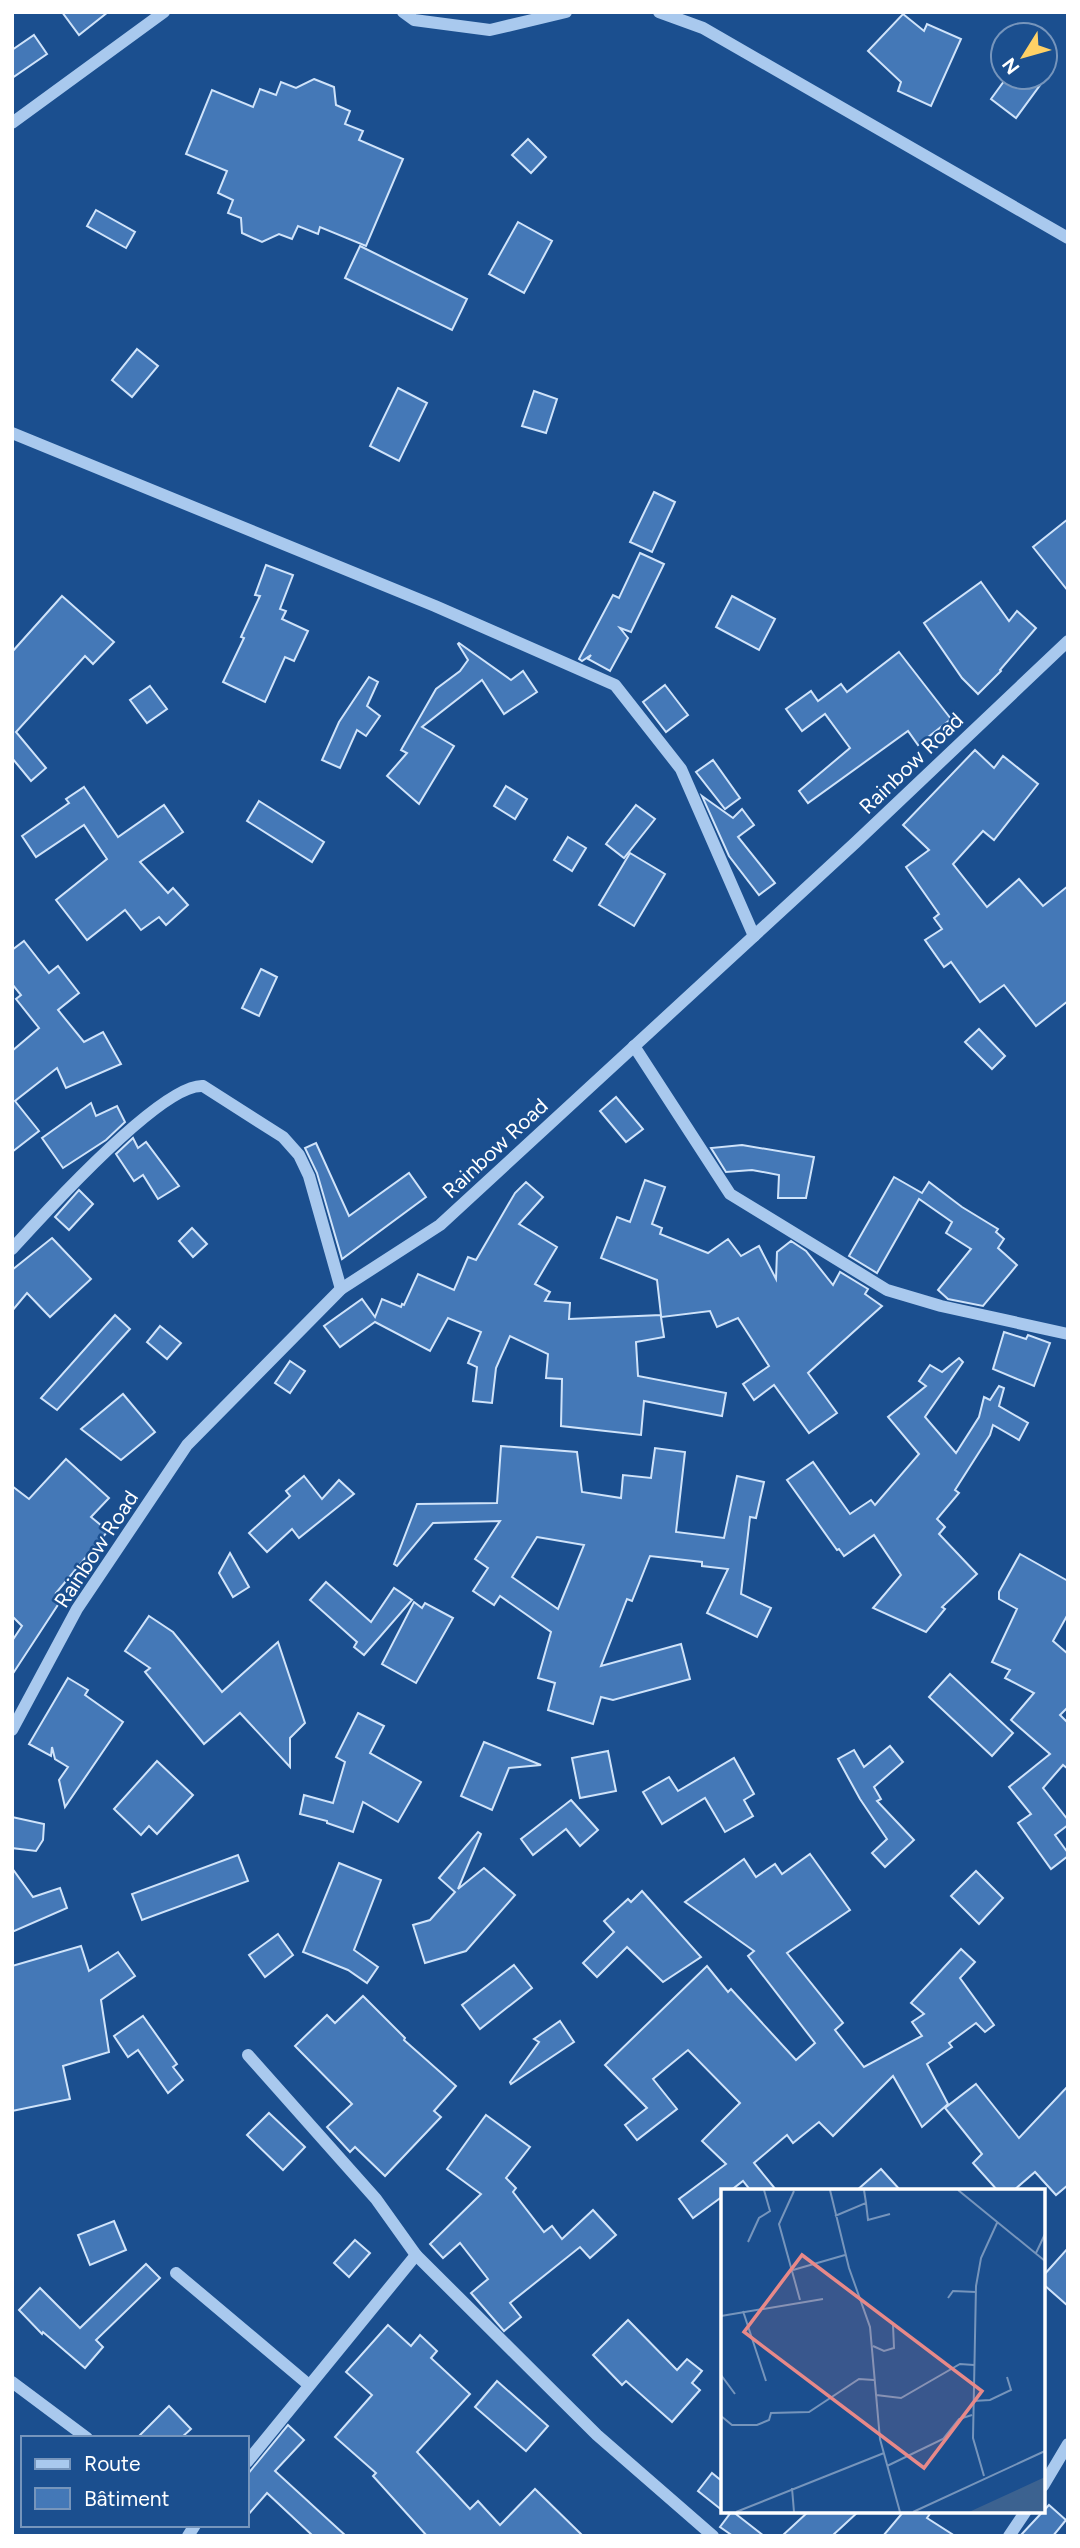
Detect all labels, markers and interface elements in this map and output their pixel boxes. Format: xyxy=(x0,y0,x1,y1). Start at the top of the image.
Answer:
north arrow xyxy=(989,21,1059,91)
text: N xyxy=(997,53,1024,79)
street label: Rainbow Road xyxy=(854,707,968,819)
street label: Rainbow Road xyxy=(437,1093,553,1203)
street label: Rainbow Road xyxy=(49,1486,143,1612)
inset map xyxy=(721,2189,1045,2513)
legend xyxy=(21,2436,248,2527)
text: Route xyxy=(84,2451,140,2476)
text: Bâtiment xyxy=(84,2486,169,2511)

